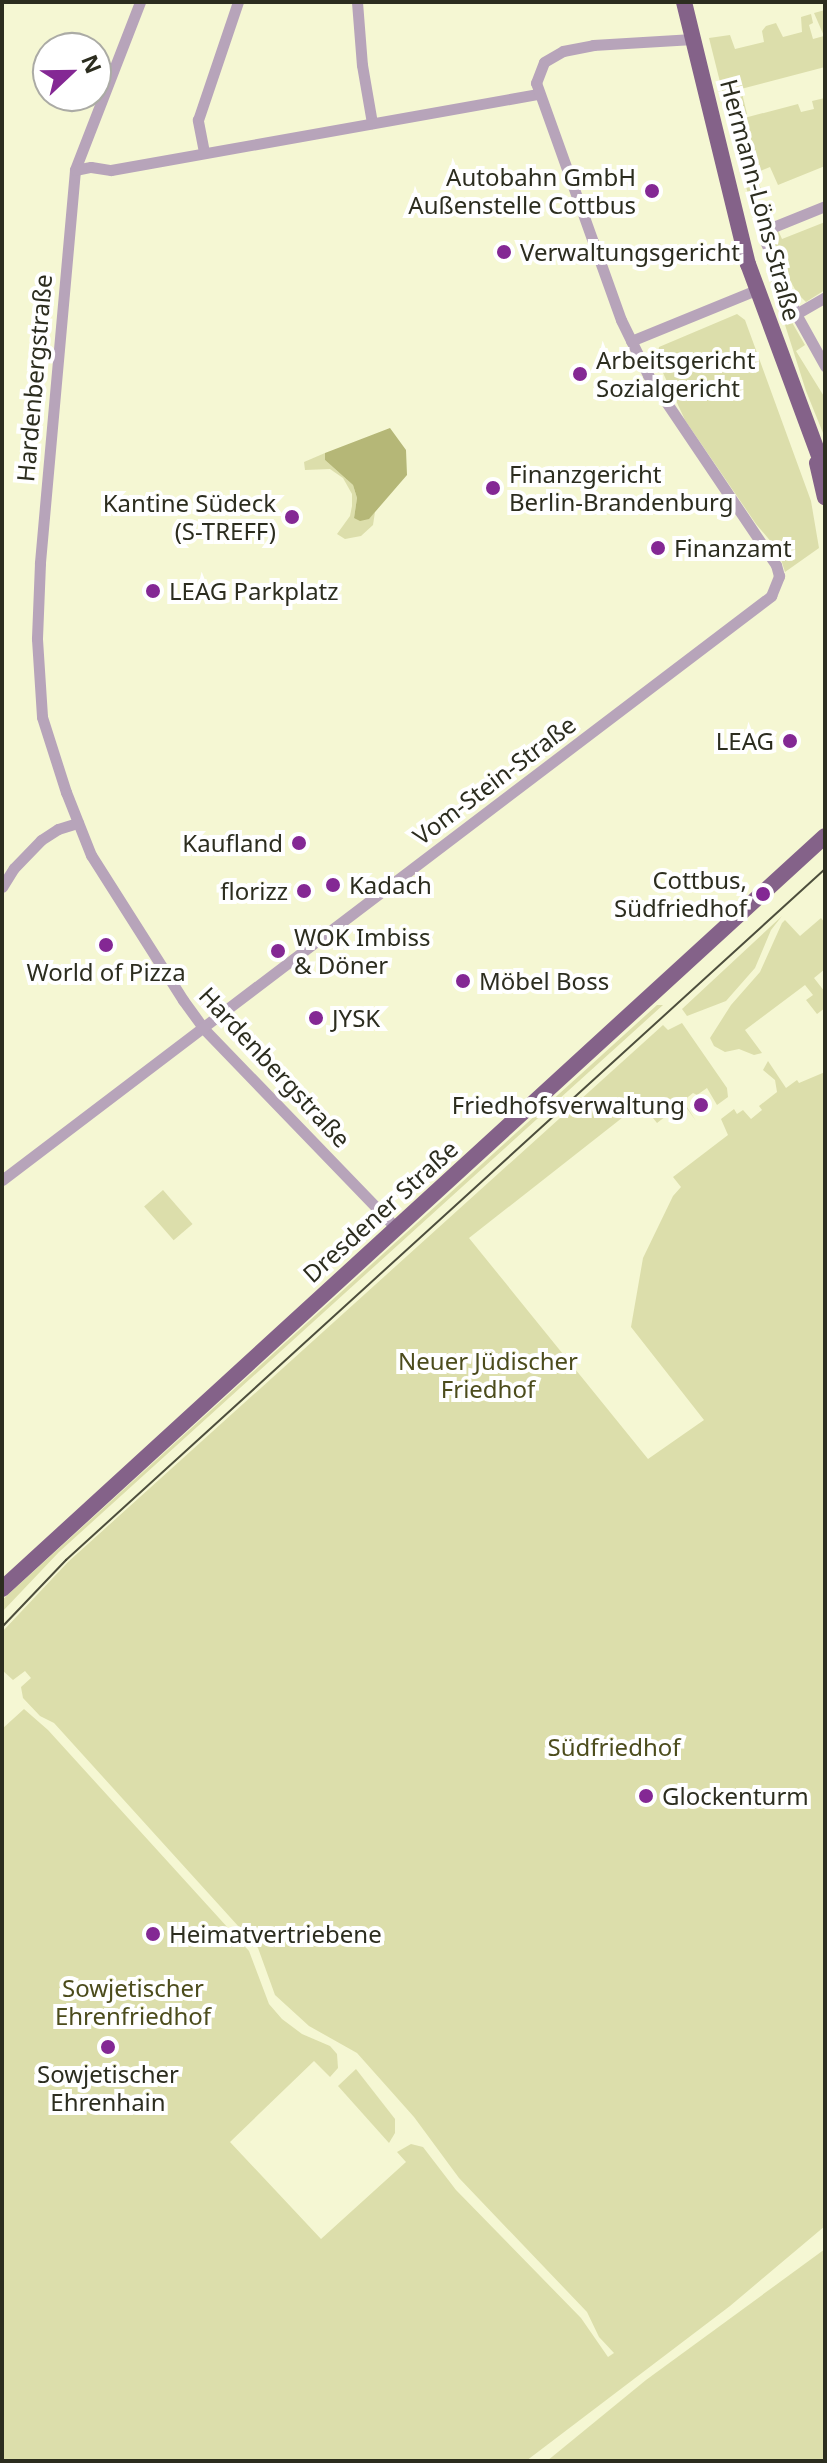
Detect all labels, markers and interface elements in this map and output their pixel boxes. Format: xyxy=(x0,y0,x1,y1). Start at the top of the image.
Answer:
north arrow xyxy=(32,32,112,112)
text: N xyxy=(75,50,110,78)
street label: Hermann-Löns-Straße xyxy=(715,76,807,324)
place label: Autobahn GmbH Außenstelle Cottbus xyxy=(408,163,636,219)
marker: Autobahn GmbH Außenstelle Cottbus xyxy=(643,182,661,200)
place label: Verwaltungsgericht xyxy=(520,238,740,266)
marker: Verwaltungsgericht xyxy=(495,243,513,261)
street label: Hardenbergstraße xyxy=(11,273,57,483)
place label: Arbeitsgericht Sozialgericht xyxy=(596,346,755,402)
marker: Arbeitsgericht Sozialgericht xyxy=(571,365,589,383)
place label: Finanzgericht Berlin-Brandenburg xyxy=(509,460,733,516)
marker: Finanzgericht Berlin-Brandenburg xyxy=(484,479,502,497)
place label: Kantine Südeck (S-TREFF) xyxy=(103,489,276,545)
marker: Kantine Südeck (S-TREFF) xyxy=(283,508,301,526)
place label: Finanzamt xyxy=(674,534,792,562)
marker: Finanzamt xyxy=(649,539,667,557)
place label: LEAG Parkplatz xyxy=(169,577,339,605)
marker: LEAG Parkplatz xyxy=(144,582,162,600)
street label: Vom-Stein-Straße xyxy=(407,709,581,851)
place label: LEAG xyxy=(716,727,774,755)
marker: LEAG xyxy=(781,732,799,750)
place label: Kaufland xyxy=(182,829,283,857)
marker: Kaufland xyxy=(290,834,308,852)
place label: Cottbus, Südfriedhof xyxy=(614,866,747,922)
place label: Kadach xyxy=(349,871,432,899)
marker: Kadach xyxy=(324,876,342,894)
place label: florizz xyxy=(220,877,288,905)
marker: florizz xyxy=(295,882,313,900)
marker: Cottbus, Südfriedhof xyxy=(754,885,772,903)
place label: WOK Imbiss & Döner xyxy=(294,923,430,979)
marker: World of Pizza xyxy=(97,936,115,954)
marker: WOK Imbiss & Döner xyxy=(269,942,287,960)
place label: World of Pizza xyxy=(26,958,186,986)
place label: Möbel Boss xyxy=(479,967,609,995)
marker: Möbel Boss xyxy=(454,972,472,990)
street label: Hardenbergstraße xyxy=(193,981,357,1153)
place label: JYSK xyxy=(332,1004,380,1032)
marker: JYSK xyxy=(307,1009,325,1027)
place label: Friedhofsverwaltung xyxy=(452,1091,685,1119)
marker: Friedhofsverwaltung xyxy=(692,1096,710,1114)
street label: Dresdener Straße xyxy=(297,1134,463,1288)
park label: Neuer Jüdischer Friedhof xyxy=(398,1347,578,1403)
park label: Südfriedhof xyxy=(547,1733,681,1761)
place label: Glockenturm xyxy=(662,1782,809,1810)
marker: Glockenturm xyxy=(637,1787,655,1805)
place label: Heimatvertriebene xyxy=(169,1920,382,1948)
marker: Heimatvertriebene xyxy=(144,1925,162,1943)
park label: Sowjetischer Ehrenfriedhof xyxy=(55,1974,211,2030)
marker: Sowjetischer Ehrenhain xyxy=(99,2038,117,2056)
place label: Sowjetischer Ehrenhain xyxy=(37,2060,179,2116)

